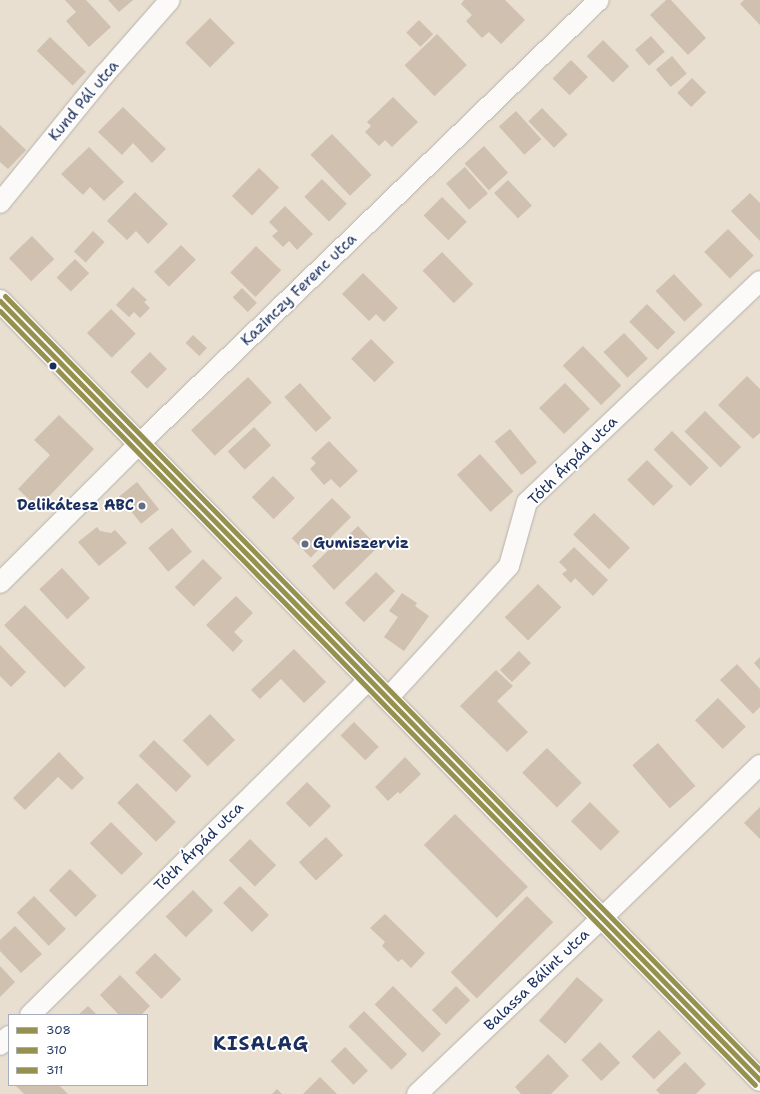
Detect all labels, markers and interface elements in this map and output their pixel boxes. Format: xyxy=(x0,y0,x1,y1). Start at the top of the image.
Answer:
street label: Kund Pál utca xyxy=(45,57,123,145)
street label: Kazinczy Ferenc utca xyxy=(237,230,361,350)
unlabelled marker xyxy=(48,361,58,371)
street label: Tóth Árpád utca xyxy=(525,413,621,509)
place label: Delikátesz ABC xyxy=(17,497,134,515)
marker: Delikátesz ABC xyxy=(137,501,147,511)
place label: Gumiszerviz xyxy=(313,535,409,553)
marker: Gumiszerviz xyxy=(300,539,310,549)
street label: Tóth Árpád utca xyxy=(151,799,247,895)
street label: Balassa Bálint utca xyxy=(481,925,593,1035)
legend xyxy=(8,1014,148,1086)
text: 308 xyxy=(46,1022,71,1038)
district label: KISALAG xyxy=(213,1033,309,1055)
text: 310 xyxy=(46,1042,67,1058)
text: 311 xyxy=(46,1062,63,1078)

